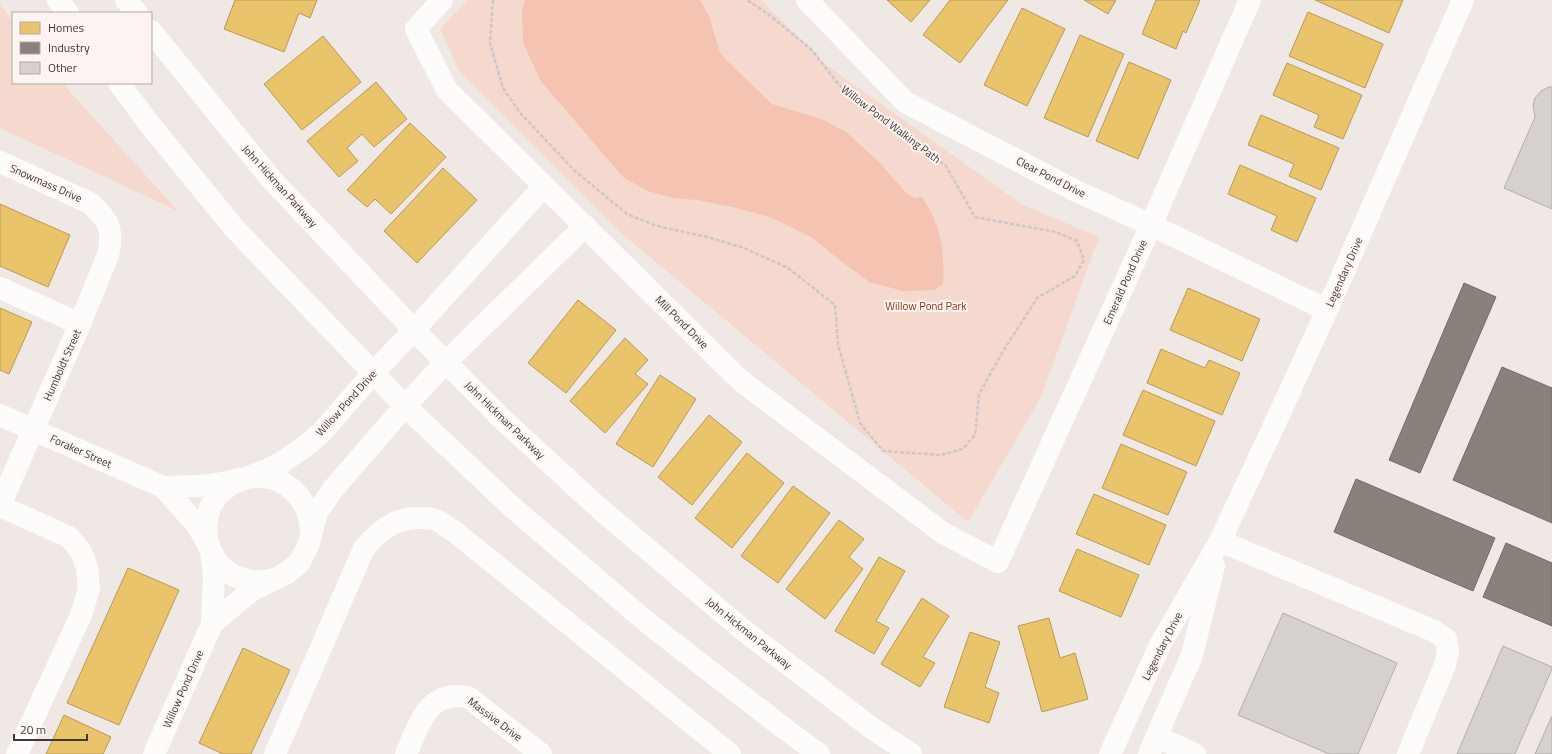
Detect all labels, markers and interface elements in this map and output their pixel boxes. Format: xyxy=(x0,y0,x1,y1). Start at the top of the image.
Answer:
legend xyxy=(12,12,152,84)
text: Homes xyxy=(48,18,84,37)
text: Industry xyxy=(48,38,90,57)
text: Other xyxy=(48,58,77,77)
street label: Willow Pond Walking Path xyxy=(838,81,944,167)
street label: John Hickman Parkway xyxy=(239,141,322,231)
street label: Clear Pond Drive xyxy=(1013,153,1089,202)
street label: Snowmass Drive xyxy=(7,160,85,206)
street label: Legendary Drive xyxy=(1321,234,1367,309)
street label: Emerald Pond Drive xyxy=(1099,237,1151,327)
street label: Mill Pond Drive xyxy=(652,292,713,353)
park label: Willow Pond Park xyxy=(885,298,967,314)
street label: Humboldt Street xyxy=(39,326,85,403)
street label: Willow Pond Drive xyxy=(312,366,380,440)
street label: John Hickman Parkway xyxy=(461,377,549,463)
street label: Foraker Street xyxy=(48,430,115,472)
street label: John Hickman Parkway xyxy=(703,593,796,673)
street label: Legendary Drive xyxy=(1138,609,1186,683)
street label: Willow Pond Drive xyxy=(159,647,208,731)
street label: Massive Drive xyxy=(464,693,526,745)
scale bar xyxy=(14,716,87,742)
text: 20 m xyxy=(20,720,46,739)

